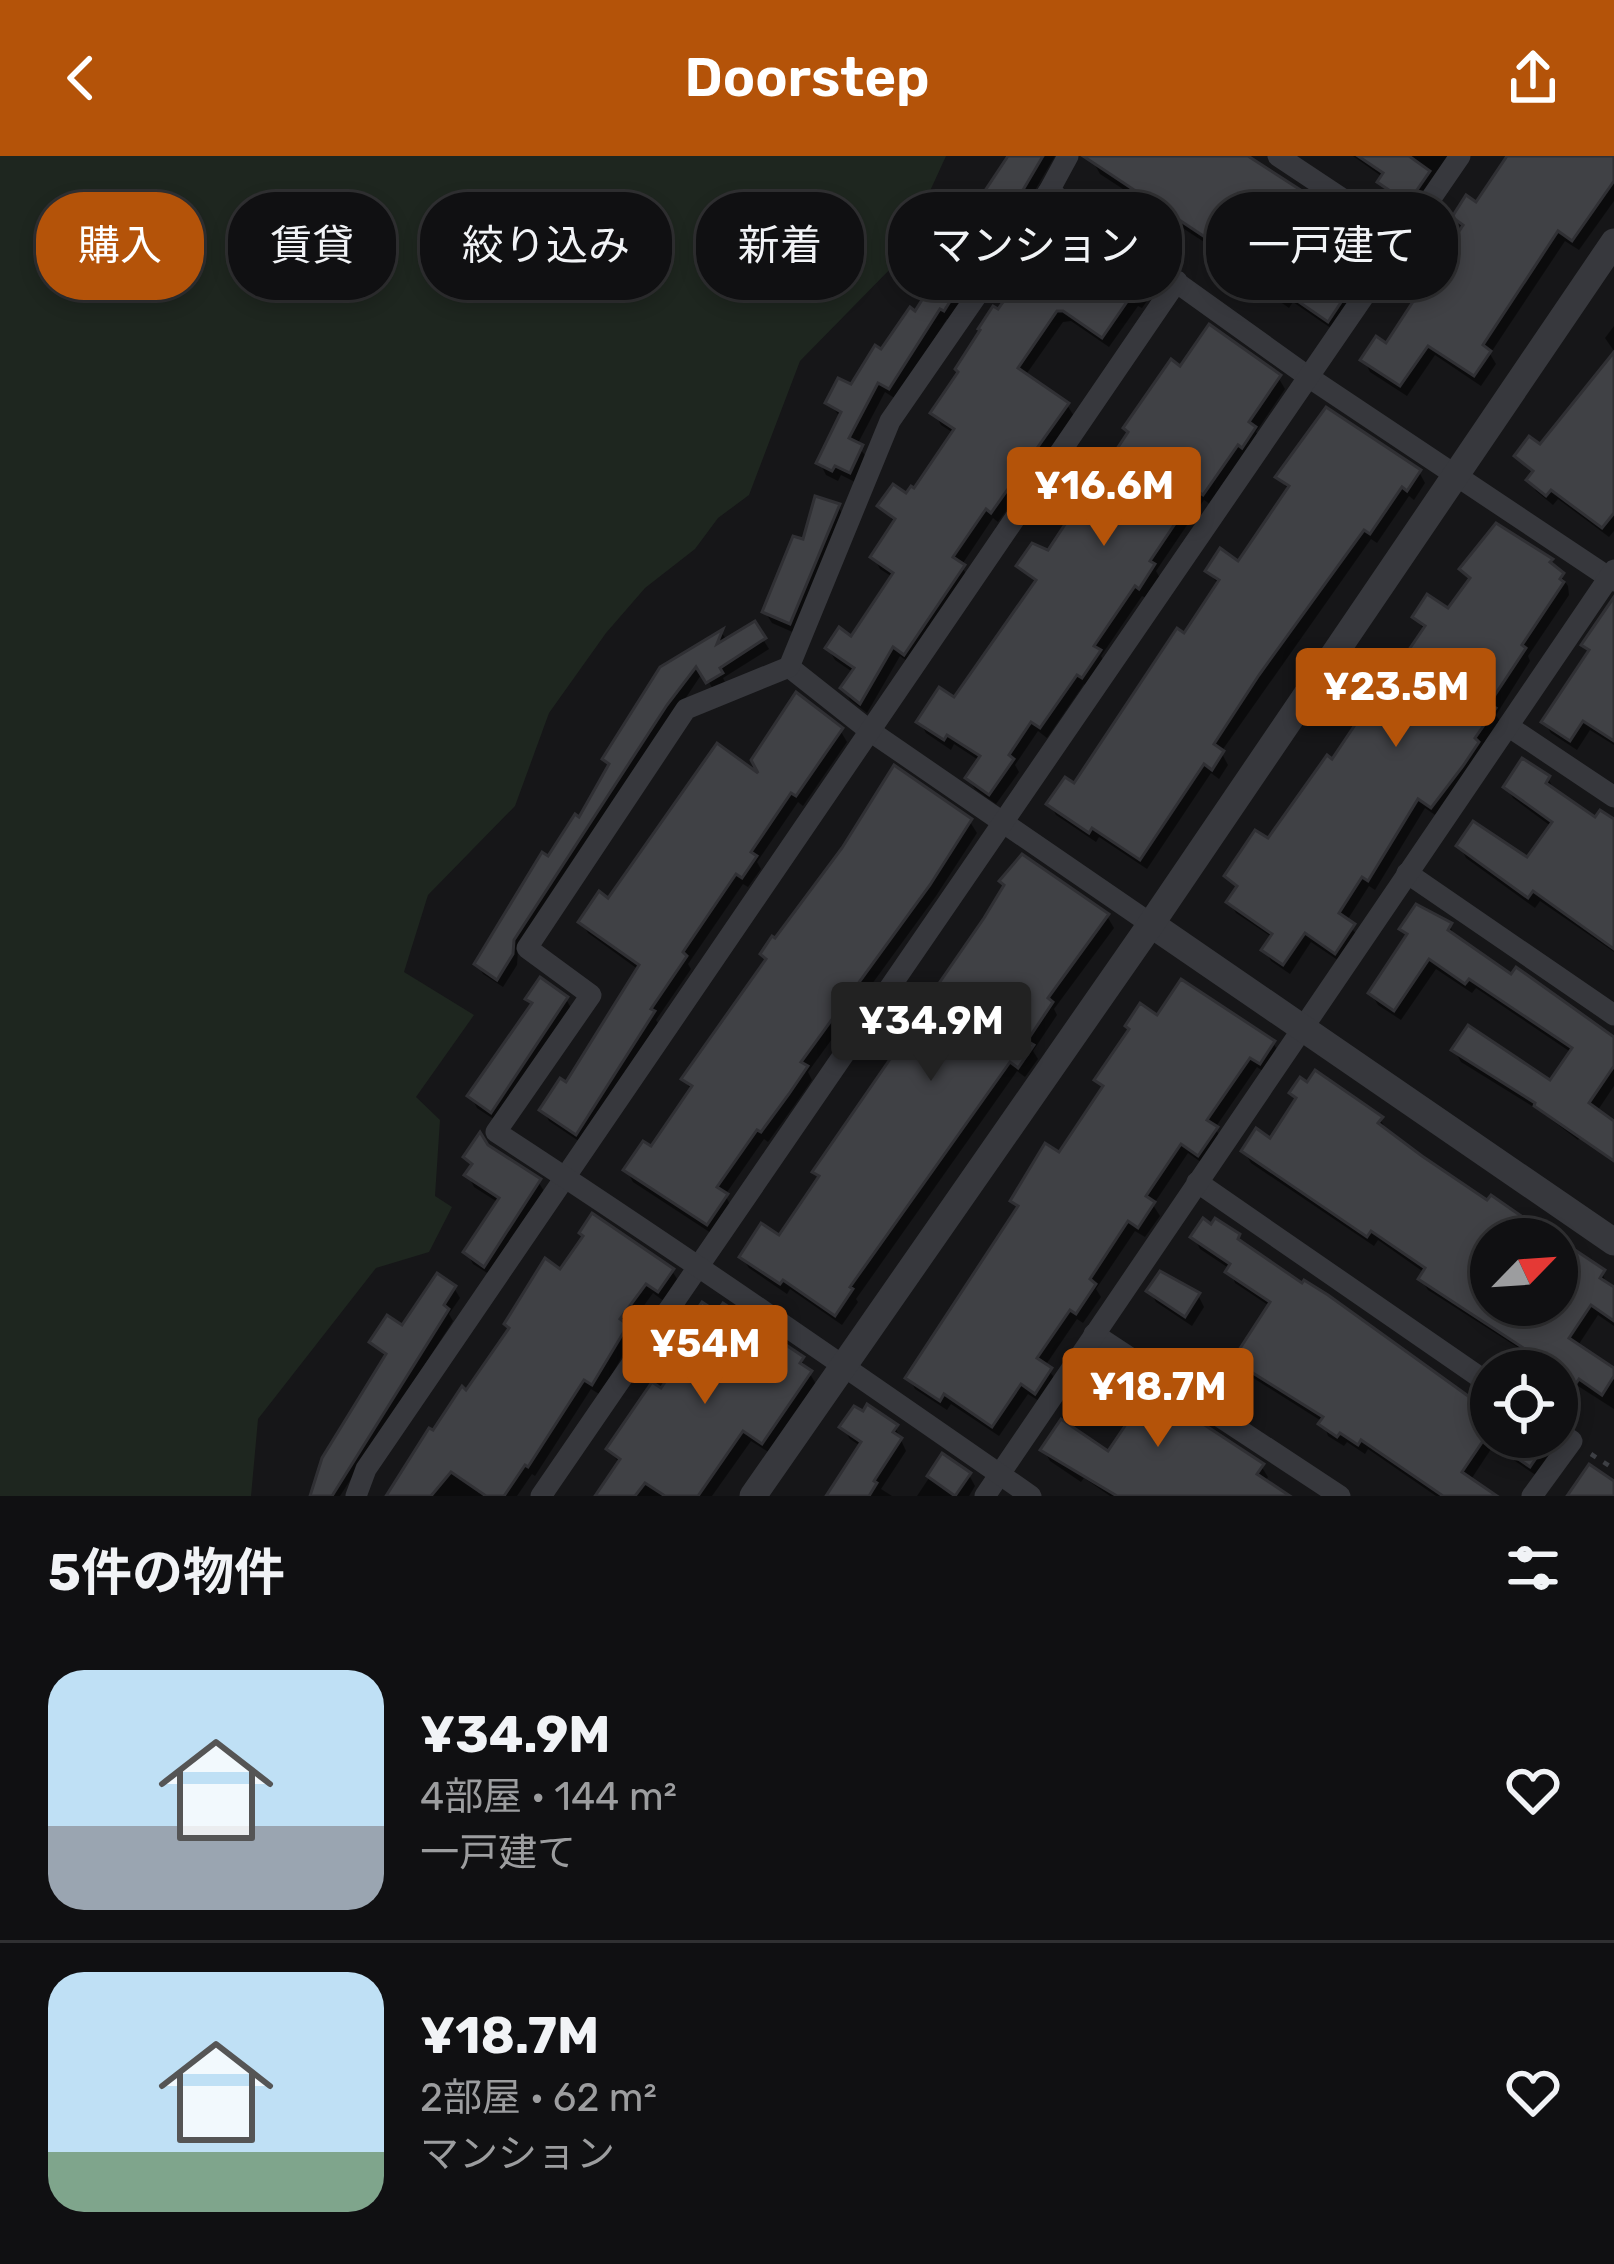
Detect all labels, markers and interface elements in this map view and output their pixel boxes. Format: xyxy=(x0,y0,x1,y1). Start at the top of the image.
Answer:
icon: back xyxy=(48,45,114,111)
icon: share xyxy=(1500,45,1566,111)
text: Doorstep xyxy=(684,46,930,110)
chip: 購入 xyxy=(36,192,204,300)
chip: 賃貸 xyxy=(228,192,396,300)
chip: 絞り込み xyxy=(420,192,672,300)
chip: 新着 xyxy=(696,192,864,300)
chip: マンション xyxy=(888,192,1182,300)
chip: 一戸建て xyxy=(1206,192,1458,300)
pin: ¥16.6M xyxy=(1006,447,1202,549)
text: ¥16.6M xyxy=(1034,463,1174,509)
pin: ¥23.5M xyxy=(1298,648,1494,750)
text: ¥23.5M xyxy=(1323,664,1469,710)
pin: ¥34.9M xyxy=(833,982,1029,1084)
text: ¥34.9M xyxy=(858,998,1004,1044)
north arrow xyxy=(1470,1218,1578,1326)
map controls xyxy=(1470,1218,1578,1458)
pin: ¥54M xyxy=(634,1305,776,1407)
text: ¥54M xyxy=(650,1321,761,1367)
pin: ¥18.7M xyxy=(1060,1348,1256,1450)
button: locate xyxy=(1470,1350,1578,1458)
text: ¥18.7M xyxy=(1089,1364,1227,1410)
icon: filters xyxy=(1500,1535,1566,1601)
text: 5件の物件 xyxy=(48,1542,285,1603)
text: ¥34.9M xyxy=(420,1704,611,1765)
icon: home xyxy=(144,1718,288,1862)
icon: heart xyxy=(1500,1757,1566,1823)
text: 4部屋 · 144 m² xyxy=(420,1774,677,1820)
text: 一戸建て xyxy=(420,1830,576,1876)
text: ¥18.7M xyxy=(420,2005,599,2066)
icon: home xyxy=(144,2020,288,2164)
icon: heart xyxy=(1500,2059,1566,2125)
text: 2部屋 · 62 m² xyxy=(420,2075,657,2121)
text: マンション xyxy=(420,2131,615,2177)

